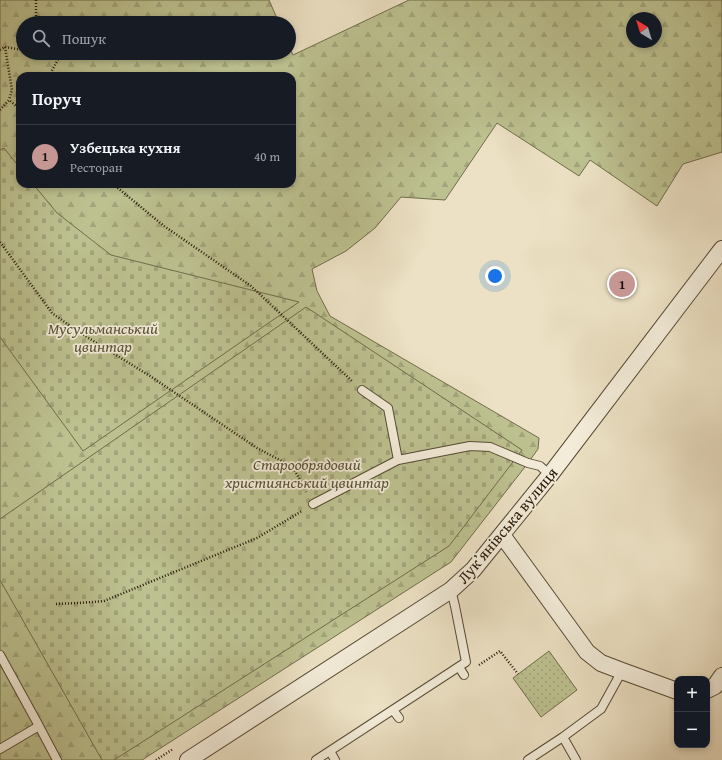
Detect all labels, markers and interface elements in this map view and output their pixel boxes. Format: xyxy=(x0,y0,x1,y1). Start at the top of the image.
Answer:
north arrow xyxy=(626,12,662,48)
search box xyxy=(16,16,296,60)
icon: search xyxy=(30,27,52,49)
text: Пошук xyxy=(62,28,106,49)
text: Поруч xyxy=(32,86,81,111)
text: Узбецька кухня xyxy=(70,137,180,158)
text: 1 xyxy=(42,147,48,166)
text: 40 m xyxy=(254,147,280,166)
text: Ресторан xyxy=(70,158,123,177)
your location xyxy=(485,266,505,286)
pin: 1 xyxy=(609,269,635,299)
park label: Мусульманський цвинтар xyxy=(48,316,158,358)
park label: Старообрядовий християнський цвинтар xyxy=(224,452,389,494)
street label: Лукʼянівська вулиця xyxy=(451,461,563,589)
map controls xyxy=(674,676,710,748)
button: + xyxy=(674,676,710,712)
button: − xyxy=(674,712,710,748)

